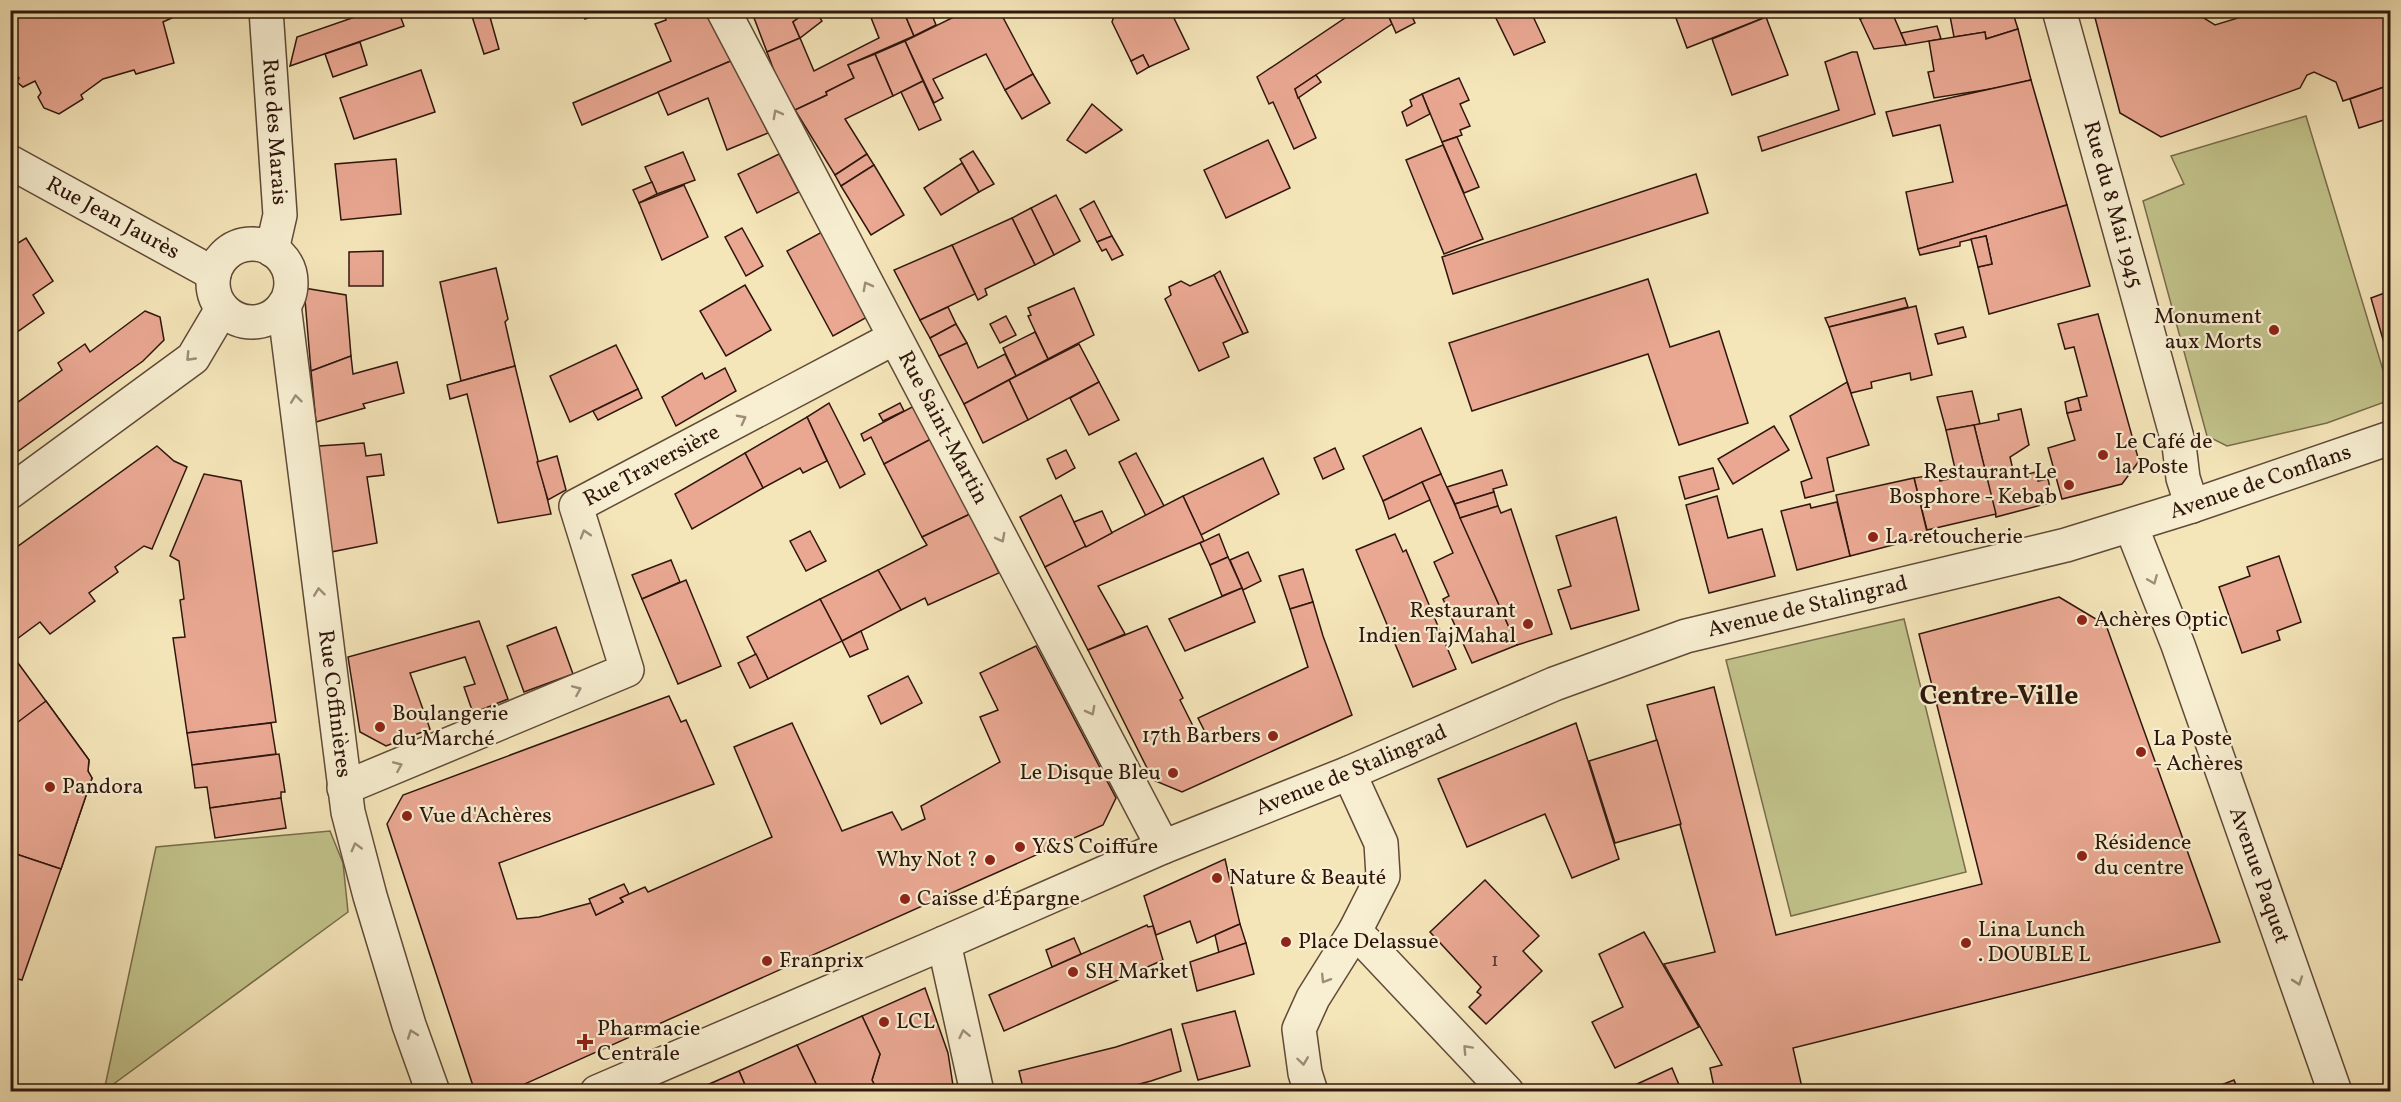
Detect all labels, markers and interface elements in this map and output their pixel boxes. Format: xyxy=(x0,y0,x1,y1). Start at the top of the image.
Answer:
street label: Rue des Marais xyxy=(254,57,295,206)
one-way arrow xyxy=(772,109,784,120)
street label: Rue du 8 Mai 1945 xyxy=(2075,118,2151,292)
street label: Rue Jean Jaurès xyxy=(40,169,185,268)
one-way arrow xyxy=(863,282,874,293)
place label: Monument aux Morts xyxy=(2154,302,2262,358)
marker: Monument aux Morts xyxy=(2267,323,2281,337)
street label: Rue Saint-Martin xyxy=(889,346,996,510)
one-way arrow xyxy=(186,351,197,361)
one-way arrow xyxy=(290,394,302,403)
one-way arrow xyxy=(735,415,746,426)
street label: Rue Traversière xyxy=(578,417,725,515)
place label: Le Café de la Poste xyxy=(2115,427,2213,483)
street label: Avenue de Conflans xyxy=(2166,437,2356,527)
marker: Le Café de la Poste xyxy=(2096,448,2110,462)
place label: Restaurant Le Bosphore - Kebab xyxy=(1889,457,2057,513)
marker: Restaurant Le Bosphore - Kebab xyxy=(2062,478,2076,492)
place label: La retoucherie xyxy=(1885,522,2023,553)
one-way arrow xyxy=(580,529,592,540)
marker: La retoucherie xyxy=(1866,530,1880,544)
one-way arrow xyxy=(994,531,1005,542)
street label: Avenue de Stalingrad xyxy=(1705,568,1911,646)
one-way arrow xyxy=(2146,574,2158,585)
one-way arrow xyxy=(314,588,326,597)
place label: Restaurant Indien TajMahal xyxy=(1358,596,1516,652)
place label: Achères Optic xyxy=(2094,605,2228,636)
marker: Achères Optic xyxy=(2075,613,2089,627)
marker: Restaurant Indien TajMahal xyxy=(1521,617,1535,631)
street label: Rue Coffinières xyxy=(310,628,359,779)
district label: Centre-Ville xyxy=(1920,677,2078,716)
one-way arrow xyxy=(571,685,582,697)
place label: Boulangerie du Marché xyxy=(392,699,508,755)
one-way arrow xyxy=(1084,704,1095,715)
street label: Avenue de Stalingrad xyxy=(1251,717,1452,824)
marker: Boulangerie du Marché xyxy=(373,720,387,734)
place label: 17th Barbers xyxy=(1142,721,1261,752)
place label: La Poste - Achères xyxy=(2153,724,2243,780)
marker: 17th Barbers xyxy=(1266,729,1280,743)
marker: La Poste - Achères xyxy=(2134,745,2148,759)
place label: Le Disque Bleu xyxy=(1019,758,1161,789)
one-way arrow xyxy=(391,761,402,773)
marker: Le Disque Bleu xyxy=(1166,766,1180,780)
place label: Pandora xyxy=(62,772,143,803)
marker: Pandora xyxy=(43,780,57,794)
place label: Vue d'Achères xyxy=(419,801,552,832)
street label: Avenue Paquet xyxy=(2221,803,2297,948)
marker: Vue d'Achères xyxy=(400,809,414,823)
place label: Résidence du centre xyxy=(2094,828,2191,884)
place label: Y&S Coiffure xyxy=(1032,832,1158,863)
marker: Y&S Coiffure xyxy=(1013,840,1027,854)
one-way arrow xyxy=(351,842,364,852)
place label: Why Not ? xyxy=(876,845,978,876)
marker: Résidence du centre xyxy=(2075,849,2089,863)
marker: Why Not ? xyxy=(983,853,997,867)
place label: Nature & Beauté xyxy=(1229,863,1386,894)
marker: Nature & Beauté xyxy=(1210,871,1224,885)
place label: Caisse d'Épargne xyxy=(917,884,1080,915)
marker: Caisse d'Épargne xyxy=(898,892,912,906)
place label: Lina Lunch . DOUBLE L xyxy=(1978,915,2091,971)
place label: Place Delassue xyxy=(1298,927,1439,958)
marker: Place Delassue xyxy=(1279,935,1293,949)
marker: Lina Lunch . DOUBLE L xyxy=(1959,936,1973,950)
place label: Franprix xyxy=(779,946,864,977)
house number: 1 xyxy=(1491,947,1499,975)
marker: Franprix xyxy=(760,954,774,968)
place label: SH Market xyxy=(1085,957,1189,988)
marker: SH Market xyxy=(1066,965,1080,979)
one-way arrow xyxy=(1320,973,1332,983)
one-way arrow xyxy=(2290,975,2303,986)
place label: LCL xyxy=(896,1007,935,1038)
place label: Pharmacie Centrale xyxy=(597,1014,700,1070)
marker: LCL xyxy=(877,1015,891,1029)
one-way arrow xyxy=(407,1029,419,1040)
one-way arrow xyxy=(959,1030,972,1040)
marker: Pharmacie Centrale xyxy=(578,1035,592,1049)
one-way arrow xyxy=(1463,1045,1474,1056)
one-way arrow xyxy=(1297,1056,1309,1065)

